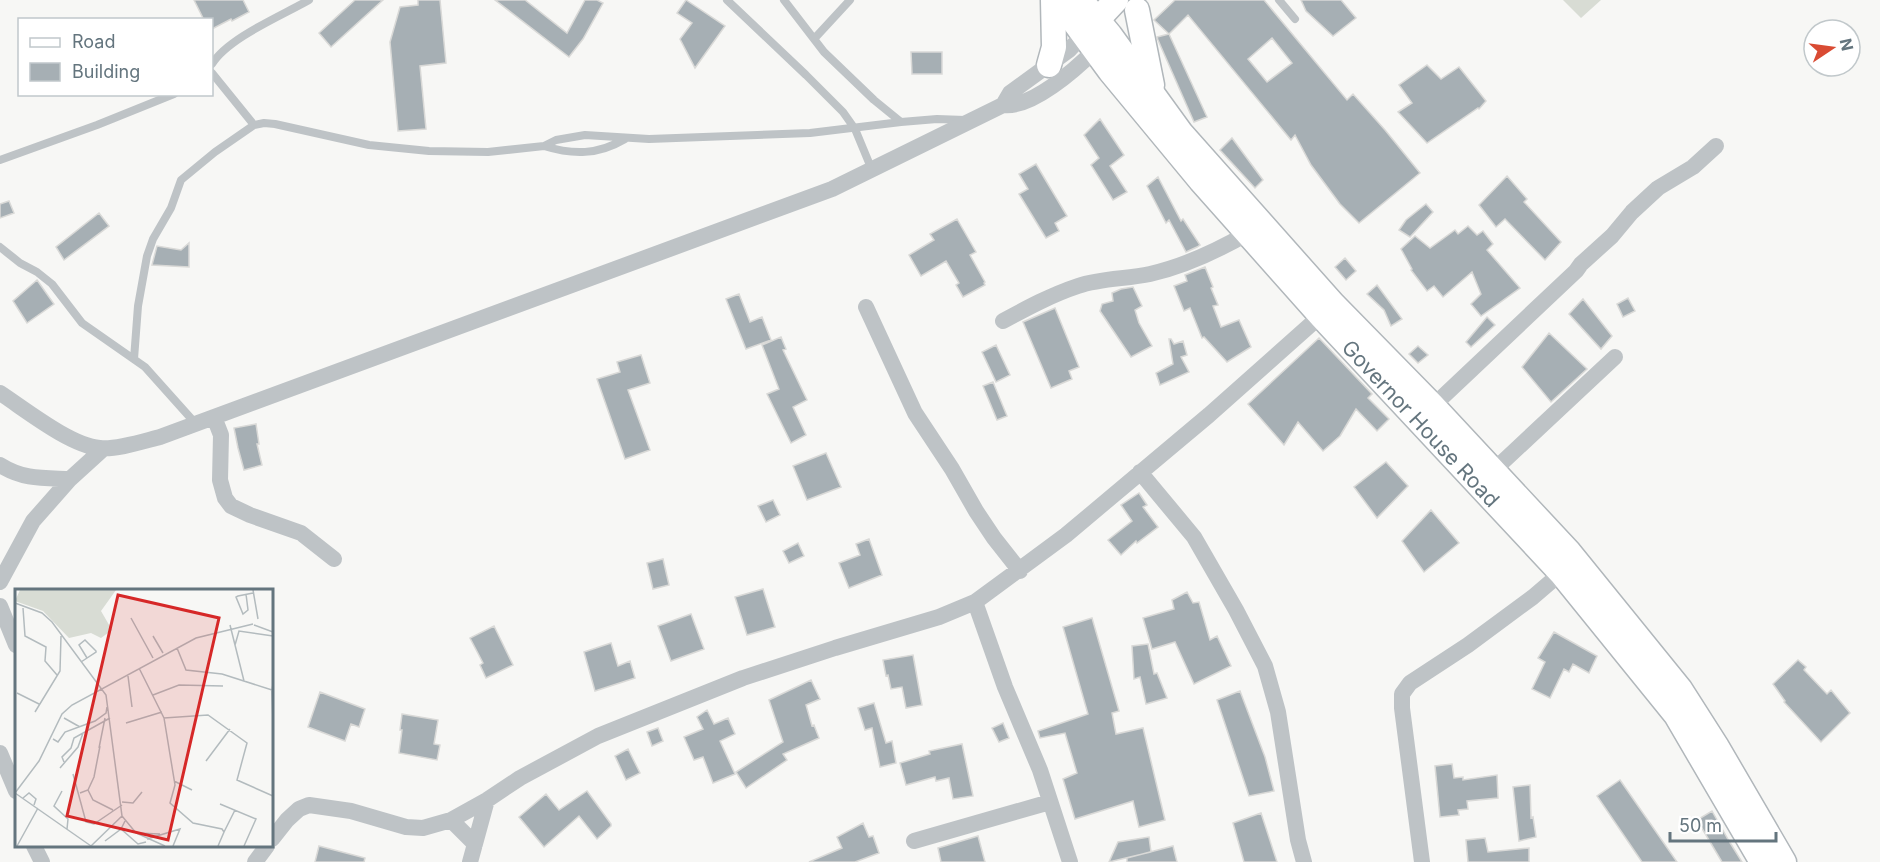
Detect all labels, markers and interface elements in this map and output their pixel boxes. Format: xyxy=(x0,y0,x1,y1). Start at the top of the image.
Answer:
legend xyxy=(18,18,213,96)
north arrow xyxy=(1802,18,1862,78)
text: Road xyxy=(72,31,115,52)
text: N xyxy=(1835,36,1858,53)
text: Building xyxy=(72,61,140,82)
street label: Governor House Road xyxy=(1337,335,1505,512)
inset map xyxy=(15,589,273,847)
scale bar xyxy=(1670,805,1776,843)
text: 50 m xyxy=(1679,815,1722,836)

